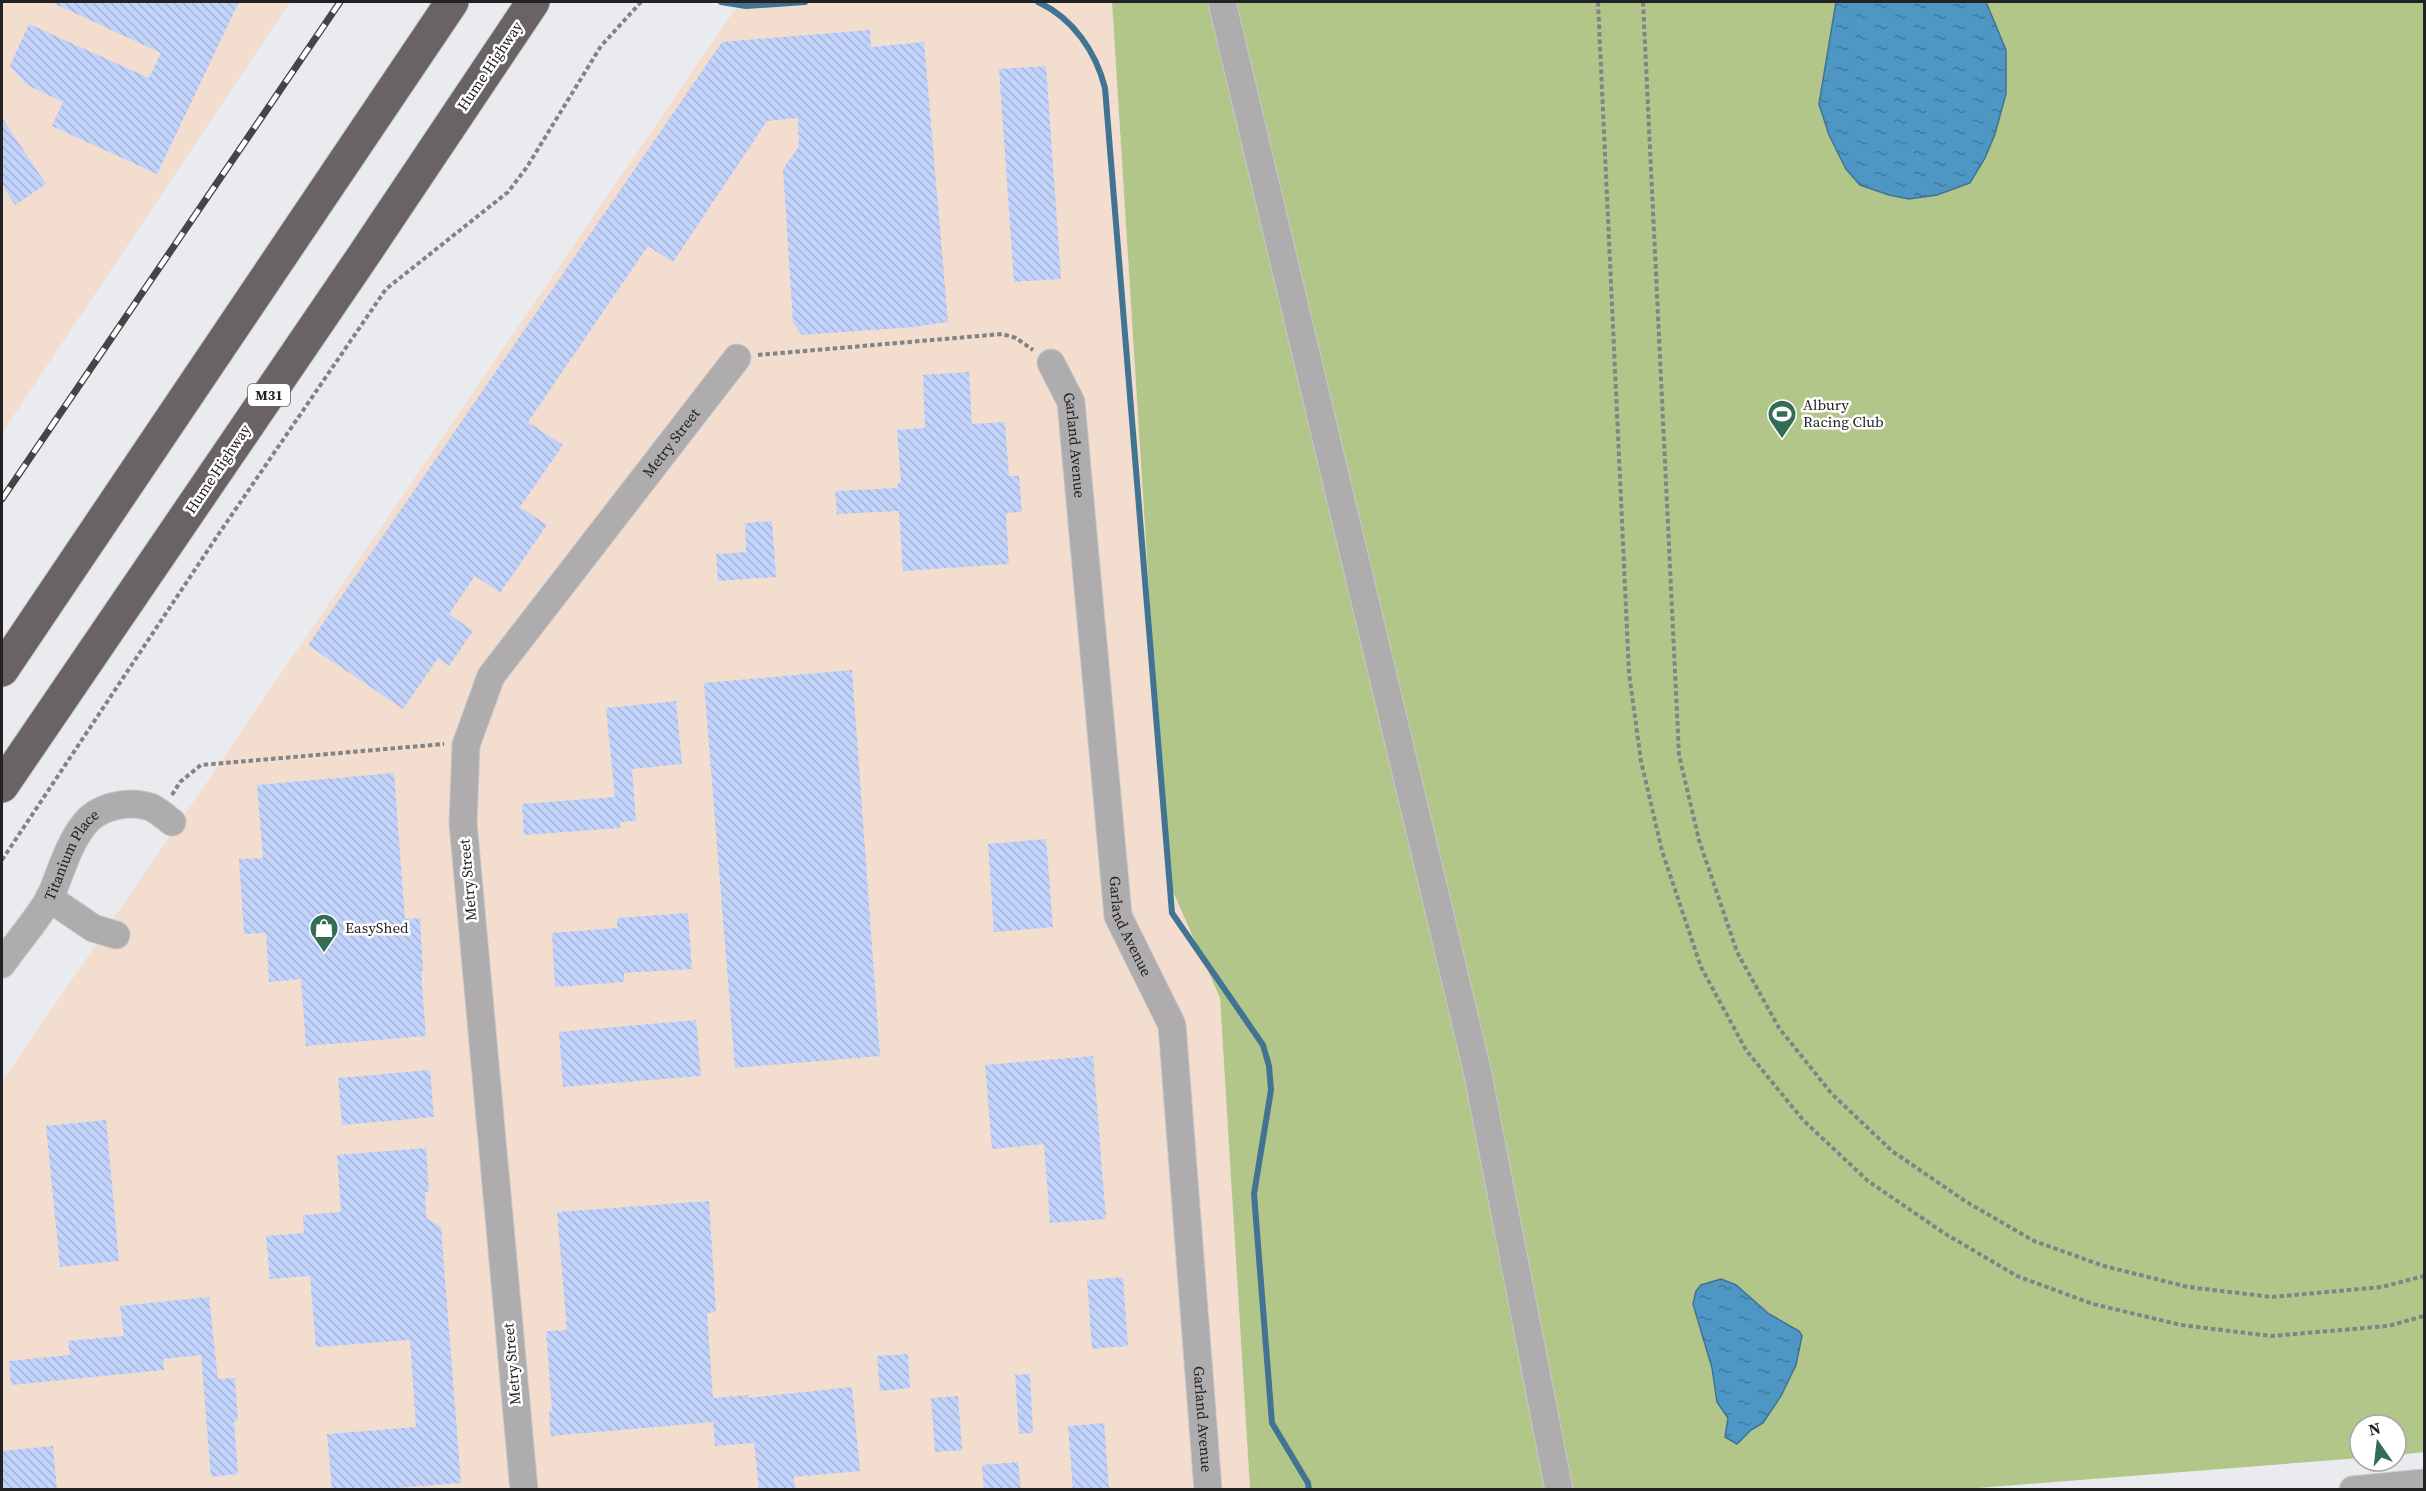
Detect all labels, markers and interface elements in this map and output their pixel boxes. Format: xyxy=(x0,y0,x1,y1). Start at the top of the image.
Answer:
street label: Hume Highway xyxy=(452,17,527,115)
road number: M31 xyxy=(248,384,290,406)
street label: Garland Avenue xyxy=(1058,388,1091,499)
place label: Albury Racing Club xyxy=(1803,394,1884,432)
sports icon: Albury Racing Club xyxy=(1766,398,1798,440)
street label: Metry Street xyxy=(637,403,705,482)
street label: Hume Highway xyxy=(180,420,255,518)
street label: Titanium Place xyxy=(39,804,103,904)
street label: Metry Street xyxy=(453,838,482,922)
street label: Garland Avenue xyxy=(1104,875,1157,980)
shop icon: EasyShed xyxy=(308,912,340,954)
place label: EasyShed xyxy=(345,917,409,938)
street label: Metry Street xyxy=(497,1322,526,1406)
street label: Garland Avenue xyxy=(1188,1365,1218,1473)
north arrow xyxy=(2348,1413,2408,1473)
text: N xyxy=(2366,1416,2383,1441)

